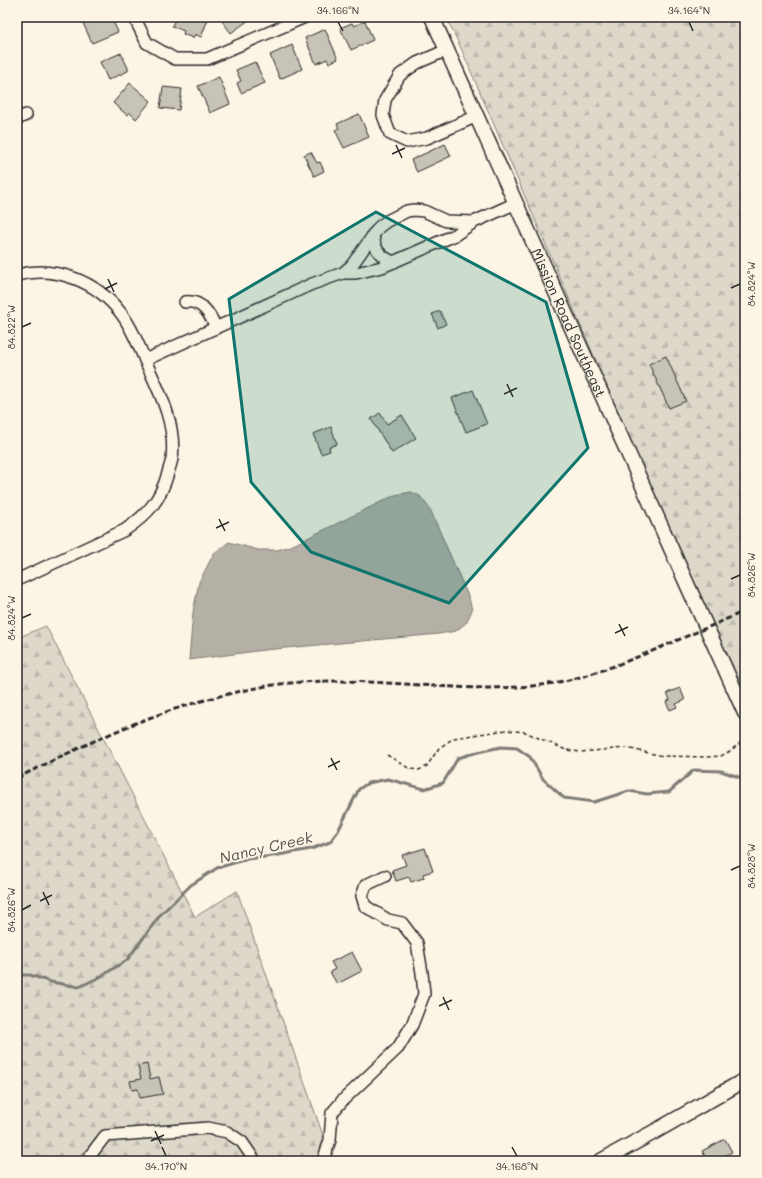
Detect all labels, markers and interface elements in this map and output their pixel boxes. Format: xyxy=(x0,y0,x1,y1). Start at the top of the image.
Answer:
text: 34.166°N xyxy=(317,3,359,17)
text: 34.164°N xyxy=(668,3,710,17)
street label: Mission Road Southeast xyxy=(528,245,611,400)
text: 84.824°W xyxy=(744,261,758,307)
text: 84.822°W xyxy=(4,304,18,349)
text: 84.826°W xyxy=(744,552,758,598)
text: 84.824°W xyxy=(4,595,18,641)
water label: Nancy Creek xyxy=(217,826,316,867)
text: 84.828°W xyxy=(744,843,758,889)
text: 84.826°W xyxy=(4,887,18,933)
text: 34.170°N xyxy=(145,1159,187,1173)
text: 34.168°N xyxy=(496,1159,538,1173)

